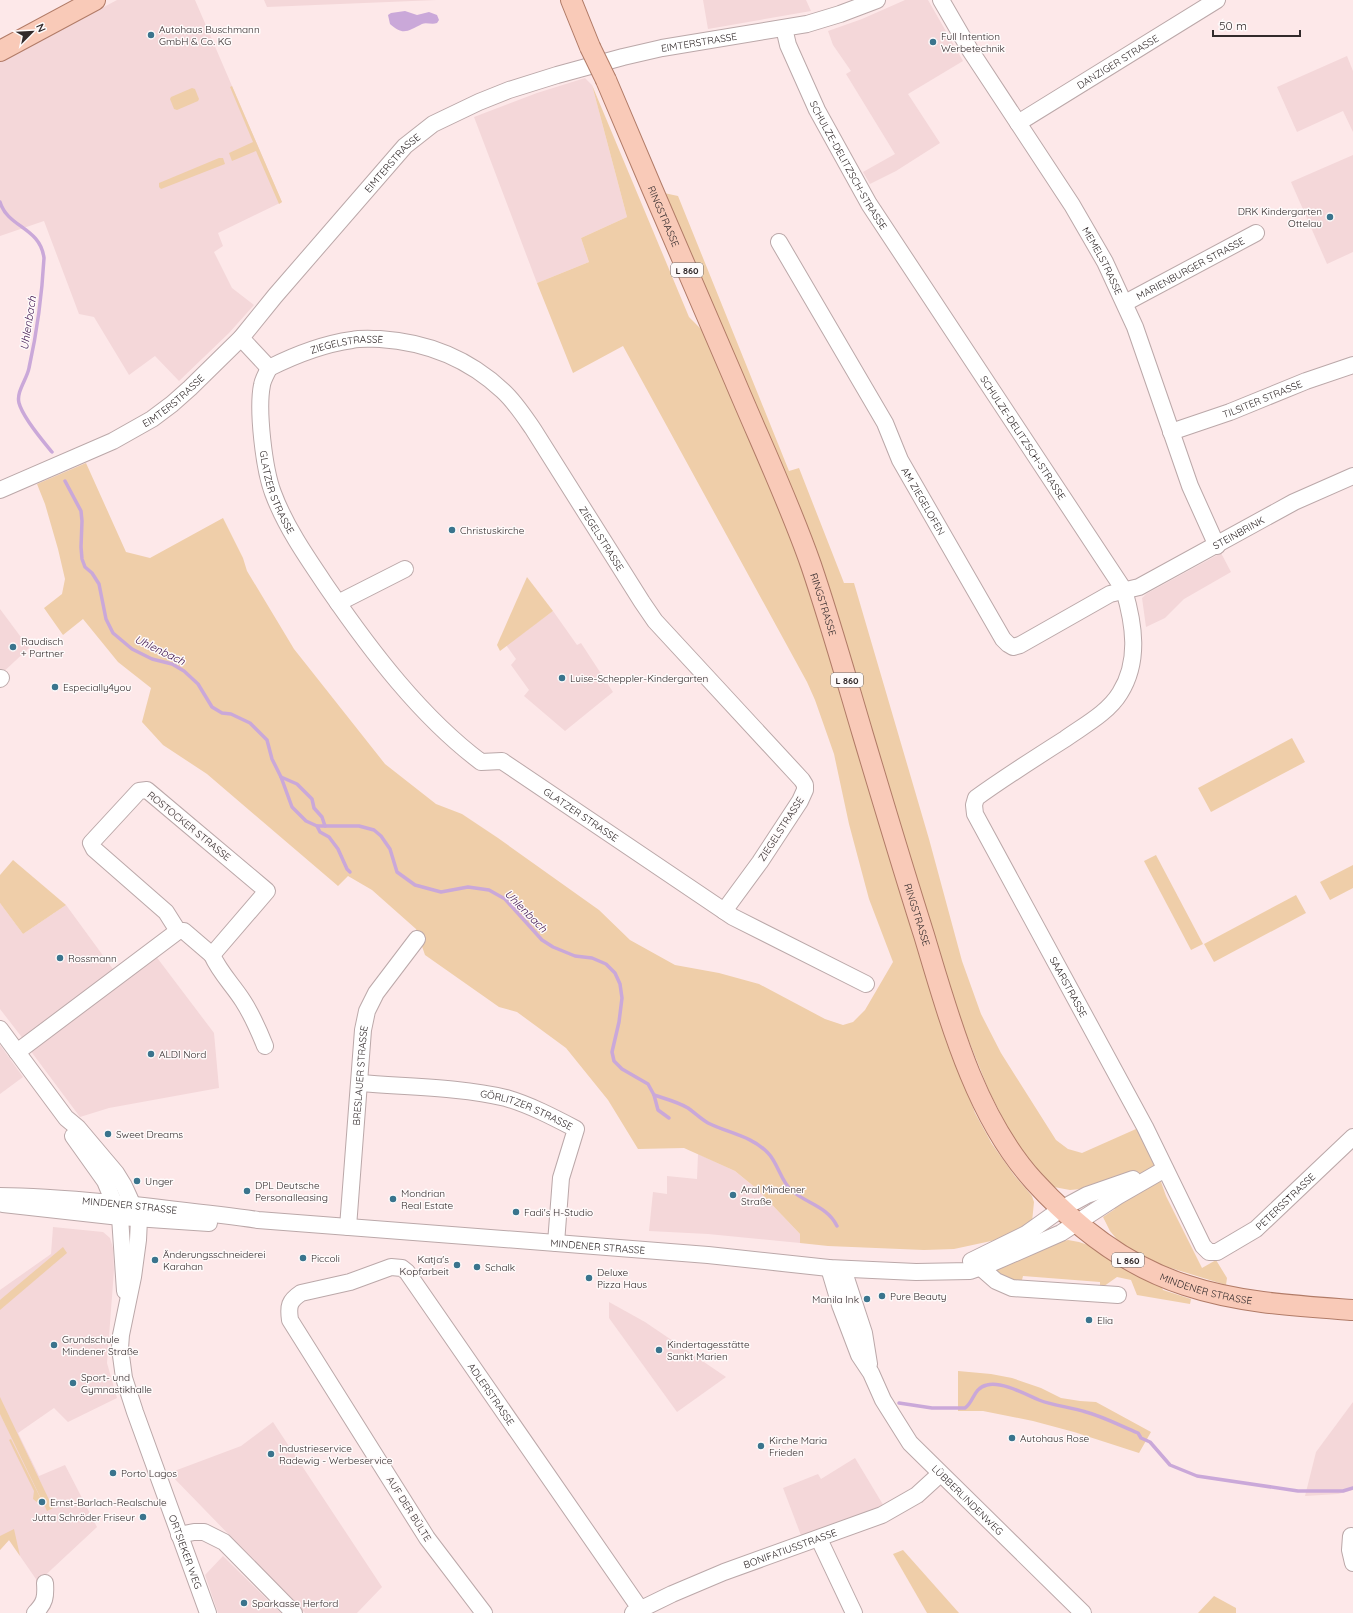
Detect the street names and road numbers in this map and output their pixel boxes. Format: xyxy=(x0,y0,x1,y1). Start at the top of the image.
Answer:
street label: EIMTERSTRASSE xyxy=(660,29,738,55)
street label: DANZIGER STRASSE xyxy=(1074,31,1161,92)
street label: SCHULZE-DELITZSCH-STRASSE xyxy=(807,98,891,232)
street label: EIMTERSTRASSE xyxy=(361,130,423,195)
street label: RINGSTRASSE xyxy=(645,184,683,249)
street label: MEMELSTRASSE xyxy=(1079,224,1126,297)
street label: MARIENBURGER STRASSE xyxy=(1134,234,1247,302)
road number: L 860 xyxy=(671,263,703,277)
street label: ZIEGELSTRASSE xyxy=(308,332,384,356)
street label: EIMTERSTRASSE xyxy=(140,371,207,430)
street label: SCHULZE-DELITZSCH-STRASSE xyxy=(978,373,1069,502)
street label: TILSITER STRASSE xyxy=(1221,377,1304,421)
street label: GLATZER STRASSE xyxy=(257,450,298,536)
street label: AM ZIEGELOFEN xyxy=(899,465,948,537)
street label: ZIEGELSTRASSE xyxy=(577,503,627,574)
street label: STEINBRINK xyxy=(1210,513,1267,552)
street label: RINGSTRASSE xyxy=(808,571,840,638)
road number: L 860 xyxy=(831,673,863,687)
street label: GLATZER STRASSE xyxy=(541,784,621,844)
street label: ROSTOCKER STRASSE xyxy=(145,788,234,864)
street label: ZIEGELSTRASSE xyxy=(755,794,807,864)
street label: RINGSTRASSE xyxy=(902,882,933,948)
street label: SAARSTRASSE xyxy=(1047,954,1091,1020)
street label: BRESLAUER STRASSE xyxy=(349,1024,370,1126)
street label: GÖRLITZER STRASSE xyxy=(479,1087,575,1133)
street label: PETERSSTRASSE xyxy=(1253,1170,1318,1233)
street label: MINDENER STRASSE xyxy=(82,1194,178,1216)
street label: MINDENER STRASSE xyxy=(550,1236,646,1257)
road number: L 860 xyxy=(1112,1253,1144,1267)
street label: MINDENER STRASSE xyxy=(1158,1270,1253,1307)
street label: ADLERSTRASSE xyxy=(465,1360,518,1428)
street label: LÜBBERLINDENWEG xyxy=(929,1462,1006,1538)
street label: AUF DER BÜLTE xyxy=(384,1474,434,1544)
street label: ORTSIEKER WEG xyxy=(166,1513,205,1591)
street label: BONIFATIUSSTRASSE xyxy=(742,1525,839,1571)

